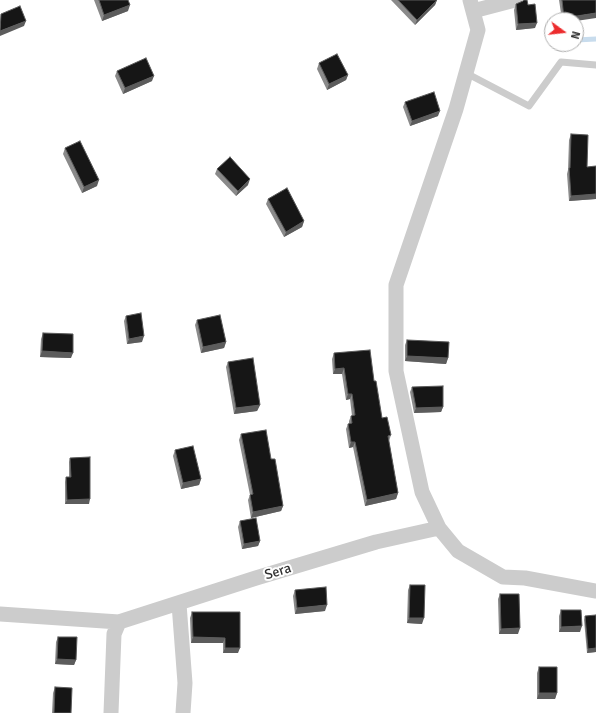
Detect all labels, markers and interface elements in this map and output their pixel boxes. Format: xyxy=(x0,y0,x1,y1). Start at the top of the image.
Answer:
north arrow xyxy=(544,12,584,52)
text: N xyxy=(568,30,582,40)
street label: Sera xyxy=(263,560,293,584)

